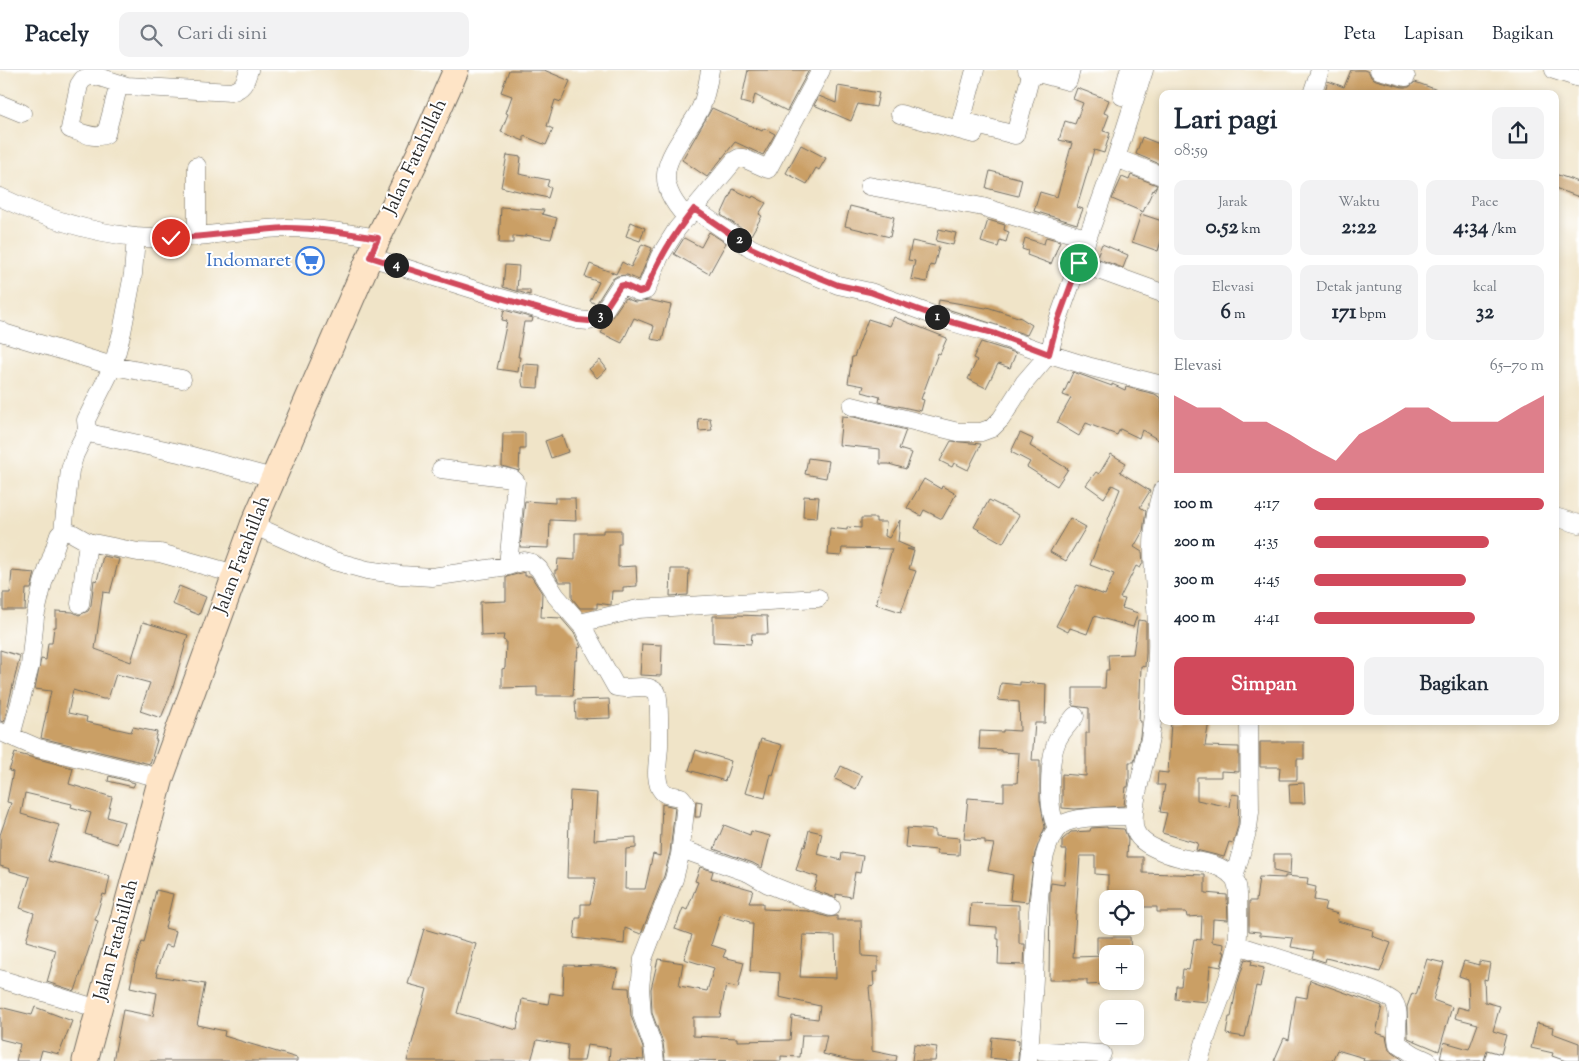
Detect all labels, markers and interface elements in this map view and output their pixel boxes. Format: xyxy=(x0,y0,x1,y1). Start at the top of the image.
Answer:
search box xyxy=(119,12,469,57)
text: Pacely xyxy=(25,18,89,52)
icon: search xyxy=(137,21,165,49)
text: Cari di sini xyxy=(177,21,267,48)
text: Peta xyxy=(1344,22,1376,48)
text: Lapisan xyxy=(1404,22,1464,48)
text: Bagikan xyxy=(1492,22,1554,48)
street label: Jalan Fatahillah xyxy=(377,95,455,220)
text: Lari pagi xyxy=(1174,101,1278,141)
button: share xyxy=(1492,107,1544,159)
text: 08:59 xyxy=(1174,140,1208,163)
text: Jarak xyxy=(1218,193,1248,213)
text: Waktu xyxy=(1338,193,1380,213)
text: Pace xyxy=(1472,193,1498,213)
text: 0.52 xyxy=(1205,213,1238,243)
text: 2:22 xyxy=(1342,213,1376,243)
text: 4:34 xyxy=(1453,213,1488,243)
pin xyxy=(150,217,192,259)
text: km xyxy=(1238,220,1261,240)
text: /km xyxy=(1488,220,1517,240)
icon: check xyxy=(157,224,185,252)
pin: 2 xyxy=(726,228,752,252)
text: 2 xyxy=(736,230,743,250)
pin xyxy=(1058,242,1100,284)
supermarket icon: Indomaret xyxy=(295,246,325,276)
place label: Indomaret xyxy=(206,248,291,275)
icon: arrive xyxy=(1065,249,1093,277)
pin: 4 xyxy=(384,252,408,278)
text: 4 xyxy=(393,255,400,275)
text: Elevasi xyxy=(1212,278,1254,298)
text: Detak jantung xyxy=(1316,278,1402,298)
text: kcal xyxy=(1473,278,1497,298)
text: 6 xyxy=(1221,298,1231,328)
text: 171 xyxy=(1332,298,1356,328)
text: 32 xyxy=(1476,298,1494,328)
pin: 3 xyxy=(588,304,612,328)
pin: 1 xyxy=(924,304,950,330)
text: m xyxy=(1231,305,1246,325)
text: bpm xyxy=(1356,305,1386,325)
text: 3 xyxy=(598,306,603,326)
text: 1 xyxy=(935,307,940,327)
text: Elevasi xyxy=(1174,355,1222,378)
text: 65–70 m xyxy=(1490,355,1544,378)
street label: Jalan Fatahillah xyxy=(208,492,278,619)
text: 100 m xyxy=(1174,493,1213,516)
text: 4:17 xyxy=(1254,493,1280,516)
text: 200 m xyxy=(1174,531,1215,554)
text: 4:35 xyxy=(1254,531,1278,554)
text: 300 m xyxy=(1174,569,1214,592)
text: 4:45 xyxy=(1254,569,1280,592)
text: 400 m xyxy=(1174,607,1216,630)
text: 4:41 xyxy=(1254,607,1280,630)
button: Simpan xyxy=(1174,657,1354,715)
button: Bagikan xyxy=(1364,657,1544,715)
street label: Jalan Fatahillah xyxy=(88,876,146,1005)
map controls xyxy=(1099,890,1144,1045)
button: locate xyxy=(1099,890,1144,935)
button: + xyxy=(1099,945,1144,990)
button: − xyxy=(1099,1000,1144,1045)

